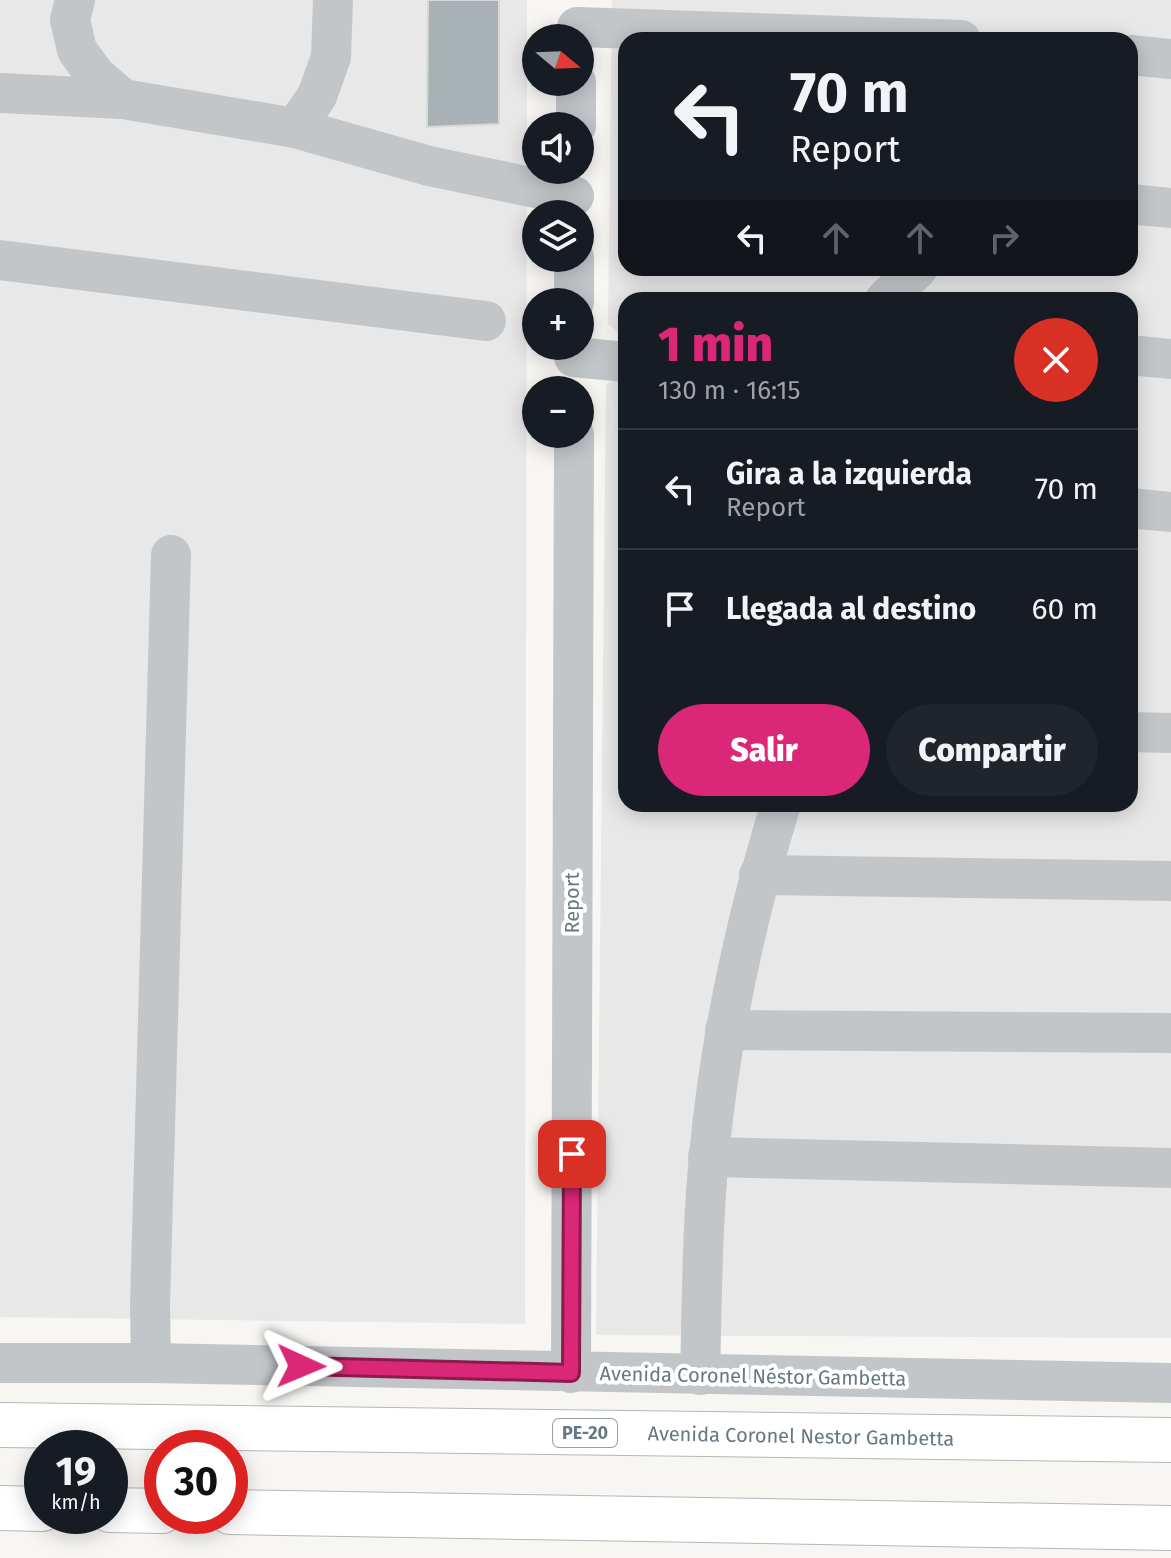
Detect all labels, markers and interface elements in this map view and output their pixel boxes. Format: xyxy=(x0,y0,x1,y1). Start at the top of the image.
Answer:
north arrow xyxy=(522,24,594,96)
map controls xyxy=(522,24,594,448)
text: 70 m xyxy=(790,60,909,127)
icon: left xyxy=(658,64,762,168)
button: sound xyxy=(522,112,594,184)
text: Report xyxy=(790,128,900,172)
button: layers xyxy=(522,200,594,272)
icon: left xyxy=(730,216,774,260)
icon: ahead xyxy=(814,216,858,260)
icon: ahead xyxy=(898,216,942,260)
icon: right xyxy=(982,216,1026,260)
button: + xyxy=(522,288,594,360)
text: 1 min xyxy=(658,316,773,374)
button: close xyxy=(1014,318,1098,402)
text: 130 m · 16:15 xyxy=(658,375,801,406)
button: − xyxy=(522,376,594,448)
text: Gira a la izquierda xyxy=(726,456,972,492)
icon: left xyxy=(658,467,702,511)
text: 70 m xyxy=(1035,471,1098,507)
text: Report xyxy=(726,492,806,523)
icon: arrive xyxy=(658,587,702,631)
text: Llegada al destino xyxy=(726,591,976,627)
text: 60 m xyxy=(1032,591,1098,627)
button: Salir xyxy=(658,704,870,796)
button: Compartir xyxy=(886,704,1098,796)
street label: Report xyxy=(560,872,584,934)
pin xyxy=(538,1120,606,1188)
icon: arrive xyxy=(550,1132,594,1176)
position arrow xyxy=(259,1324,343,1408)
street label: Avenida Coronel Néstor Gambetta xyxy=(599,1361,907,1391)
road number: PE-20 xyxy=(553,1419,617,1447)
street label: Avenida Coronel Nestor Gambetta xyxy=(647,1421,955,1451)
speed limit sign: 30 xyxy=(144,1430,248,1534)
text: 19 xyxy=(56,1448,96,1496)
text: km/h xyxy=(51,1490,101,1514)

